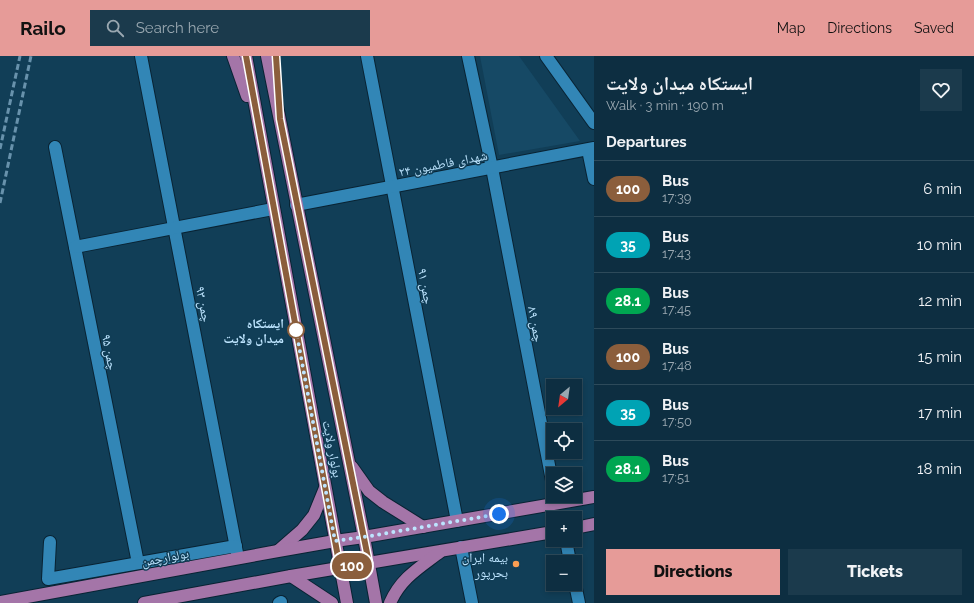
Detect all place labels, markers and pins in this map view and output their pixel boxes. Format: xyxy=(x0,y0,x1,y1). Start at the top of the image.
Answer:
place label: ایستکاه میدان ولایت xyxy=(224,316,284,346)
marker: ایستکاه میدان ولایت xyxy=(287,321,305,339)
place label: بيمه ايران بحرپور xyxy=(462,550,508,581)
marker: بيمه ايران بحرپور xyxy=(511,559,521,569)

